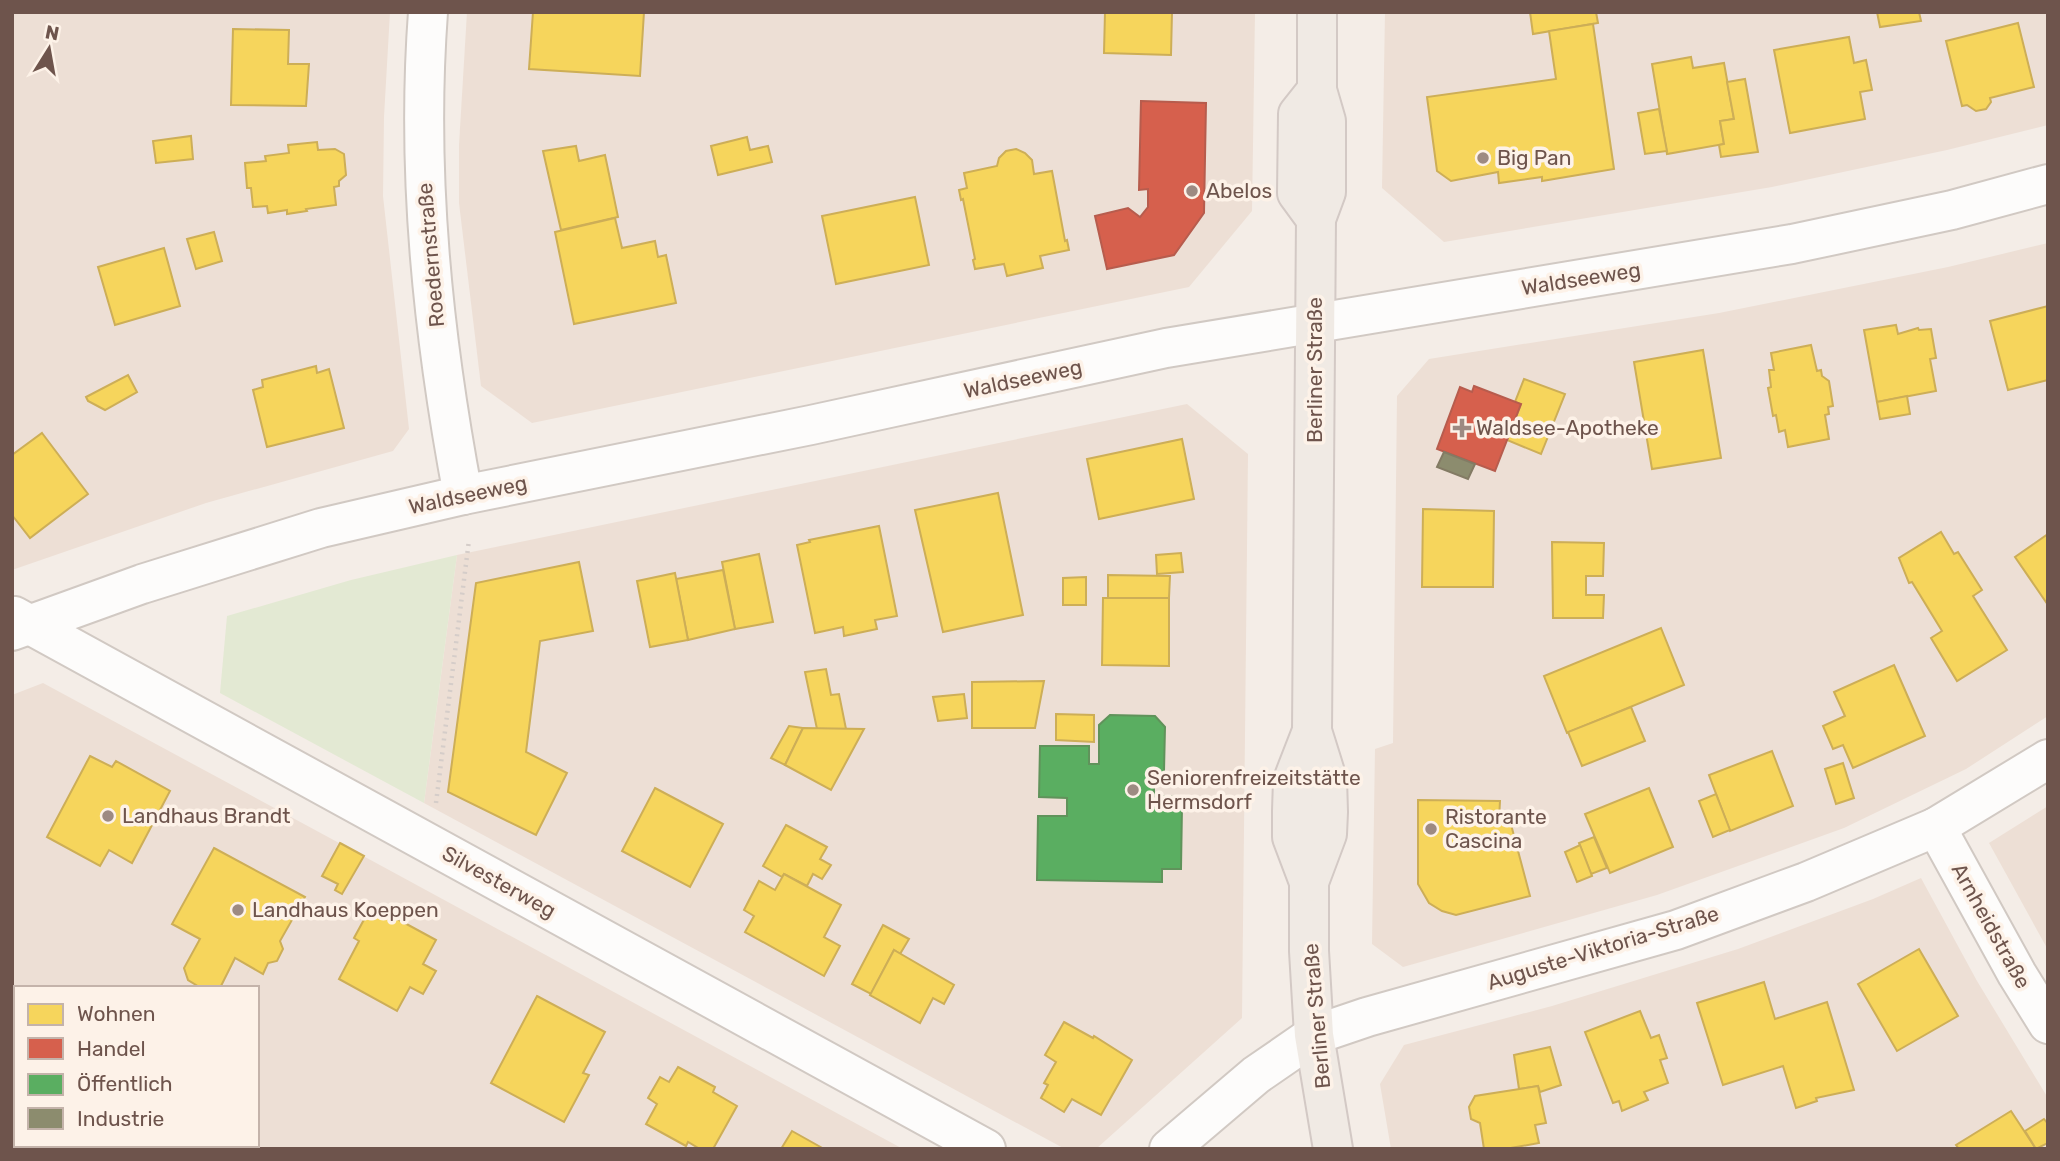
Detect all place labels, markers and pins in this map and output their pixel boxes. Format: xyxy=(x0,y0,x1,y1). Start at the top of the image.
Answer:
place label: Big Pan xyxy=(1497,145,1571,170)
marker: Big Pan xyxy=(1475,150,1491,166)
place label: Abelos xyxy=(1206,178,1272,203)
marker: Abelos xyxy=(1184,183,1200,199)
place label: Waldsee-Apotheke xyxy=(1476,415,1659,440)
marker: Waldsee-Apotheke xyxy=(1454,420,1470,436)
place label: Seniorenfreizeitstätte Hermsdorf xyxy=(1147,765,1361,814)
marker: Seniorenfreizeitstätte Hermsdorf xyxy=(1125,782,1141,798)
place label: Landhaus Brandt xyxy=(122,803,290,828)
place label: Ristorante Cascina xyxy=(1445,804,1547,853)
marker: Landhaus Brandt xyxy=(100,808,116,824)
marker: Ristorante Cascina xyxy=(1423,821,1439,837)
place label: Landhaus Koeppen xyxy=(252,897,439,922)
marker: Landhaus Koeppen xyxy=(230,902,246,918)

